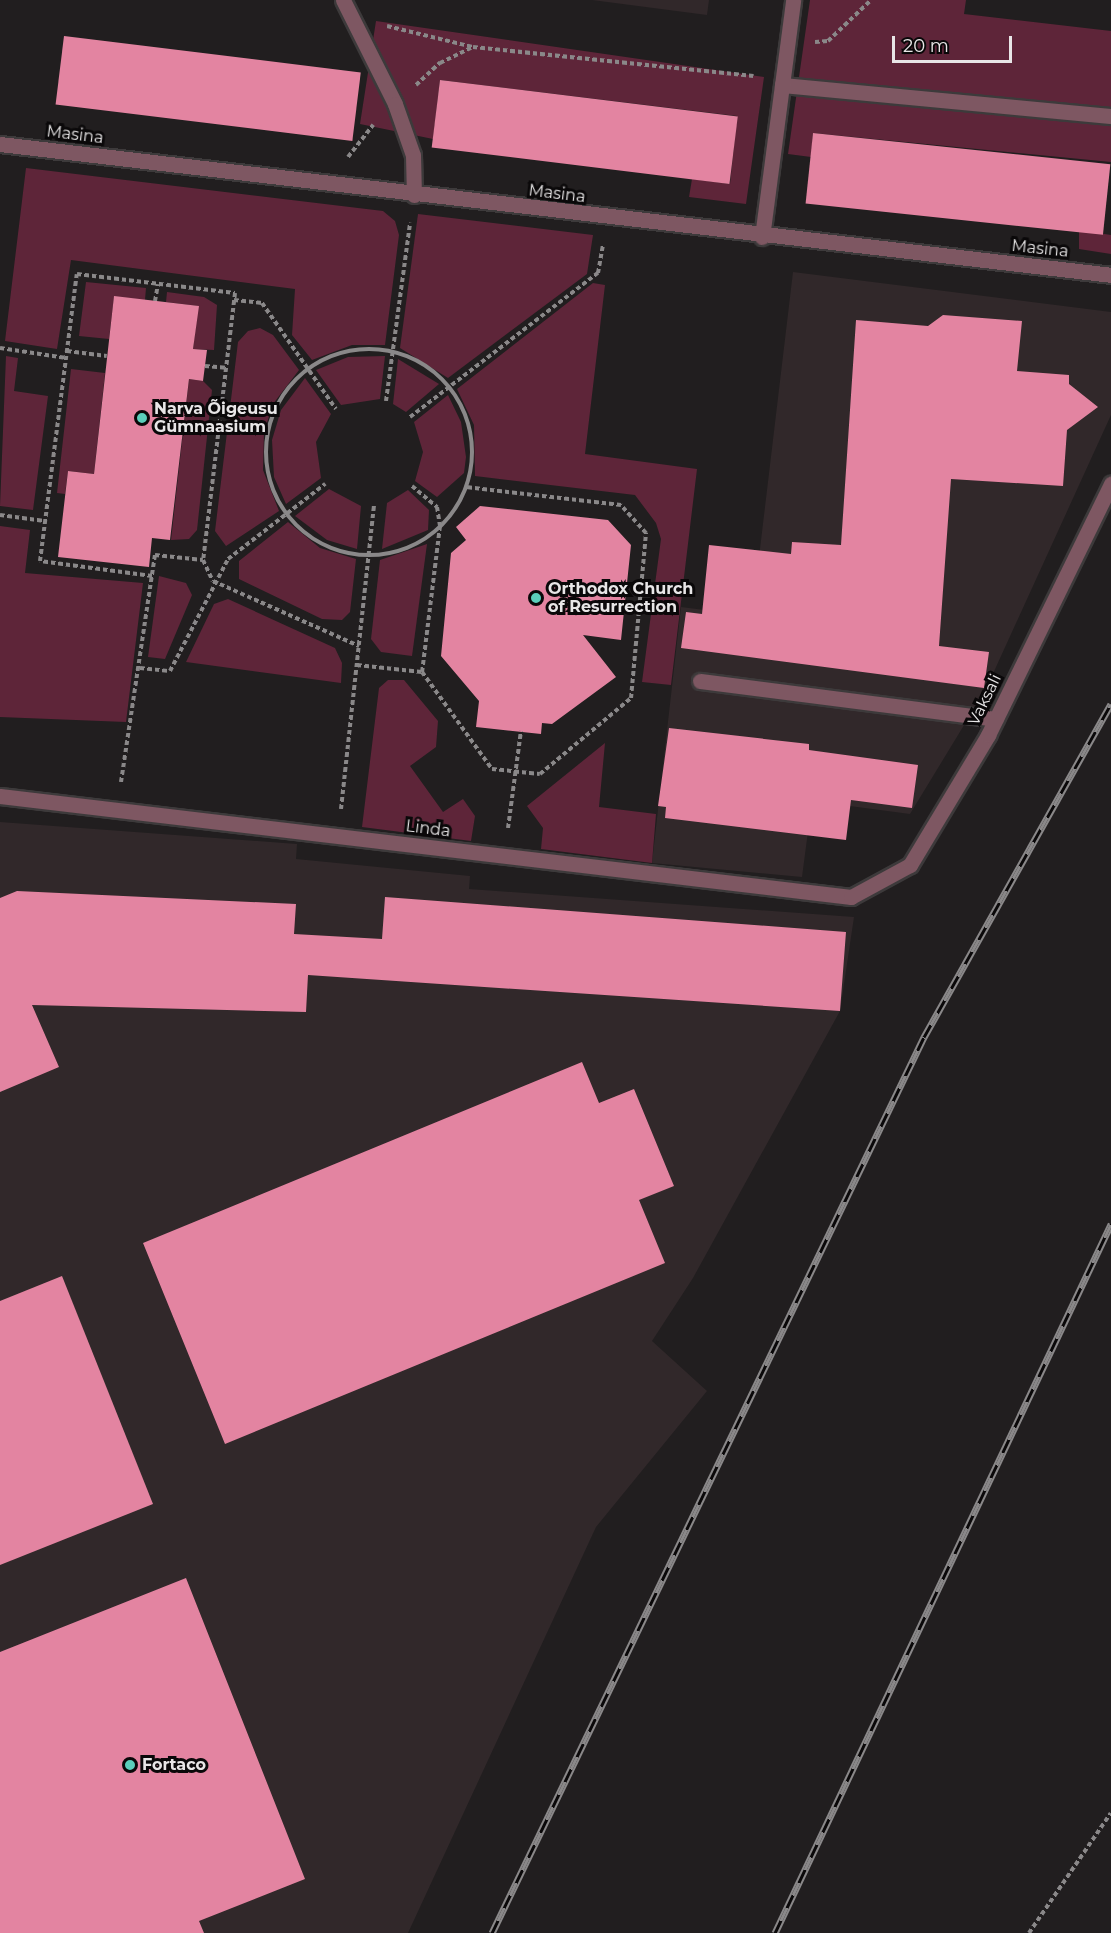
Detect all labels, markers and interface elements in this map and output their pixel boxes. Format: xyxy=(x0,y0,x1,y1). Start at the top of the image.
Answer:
scale bar xyxy=(895,24,1015,62)
text: 20 m xyxy=(903,35,949,57)
street label: Masina xyxy=(45,122,105,148)
street label: Masina xyxy=(527,181,587,207)
street label: Masina xyxy=(1011,236,1069,262)
place label: Narva Õigeusu Gümnaasium xyxy=(154,399,278,437)
marker: Narva Õigeusu Gümnaasium xyxy=(135,411,149,425)
place label: Orthodox Church of Resurrection xyxy=(548,579,693,617)
marker: Orthodox Church of Resurrection xyxy=(529,591,543,605)
street label: Vaksali xyxy=(964,671,1006,729)
street label: Linda xyxy=(405,817,451,841)
place label: Fortaco xyxy=(142,1755,206,1775)
marker: Fortaco xyxy=(123,1758,137,1772)

